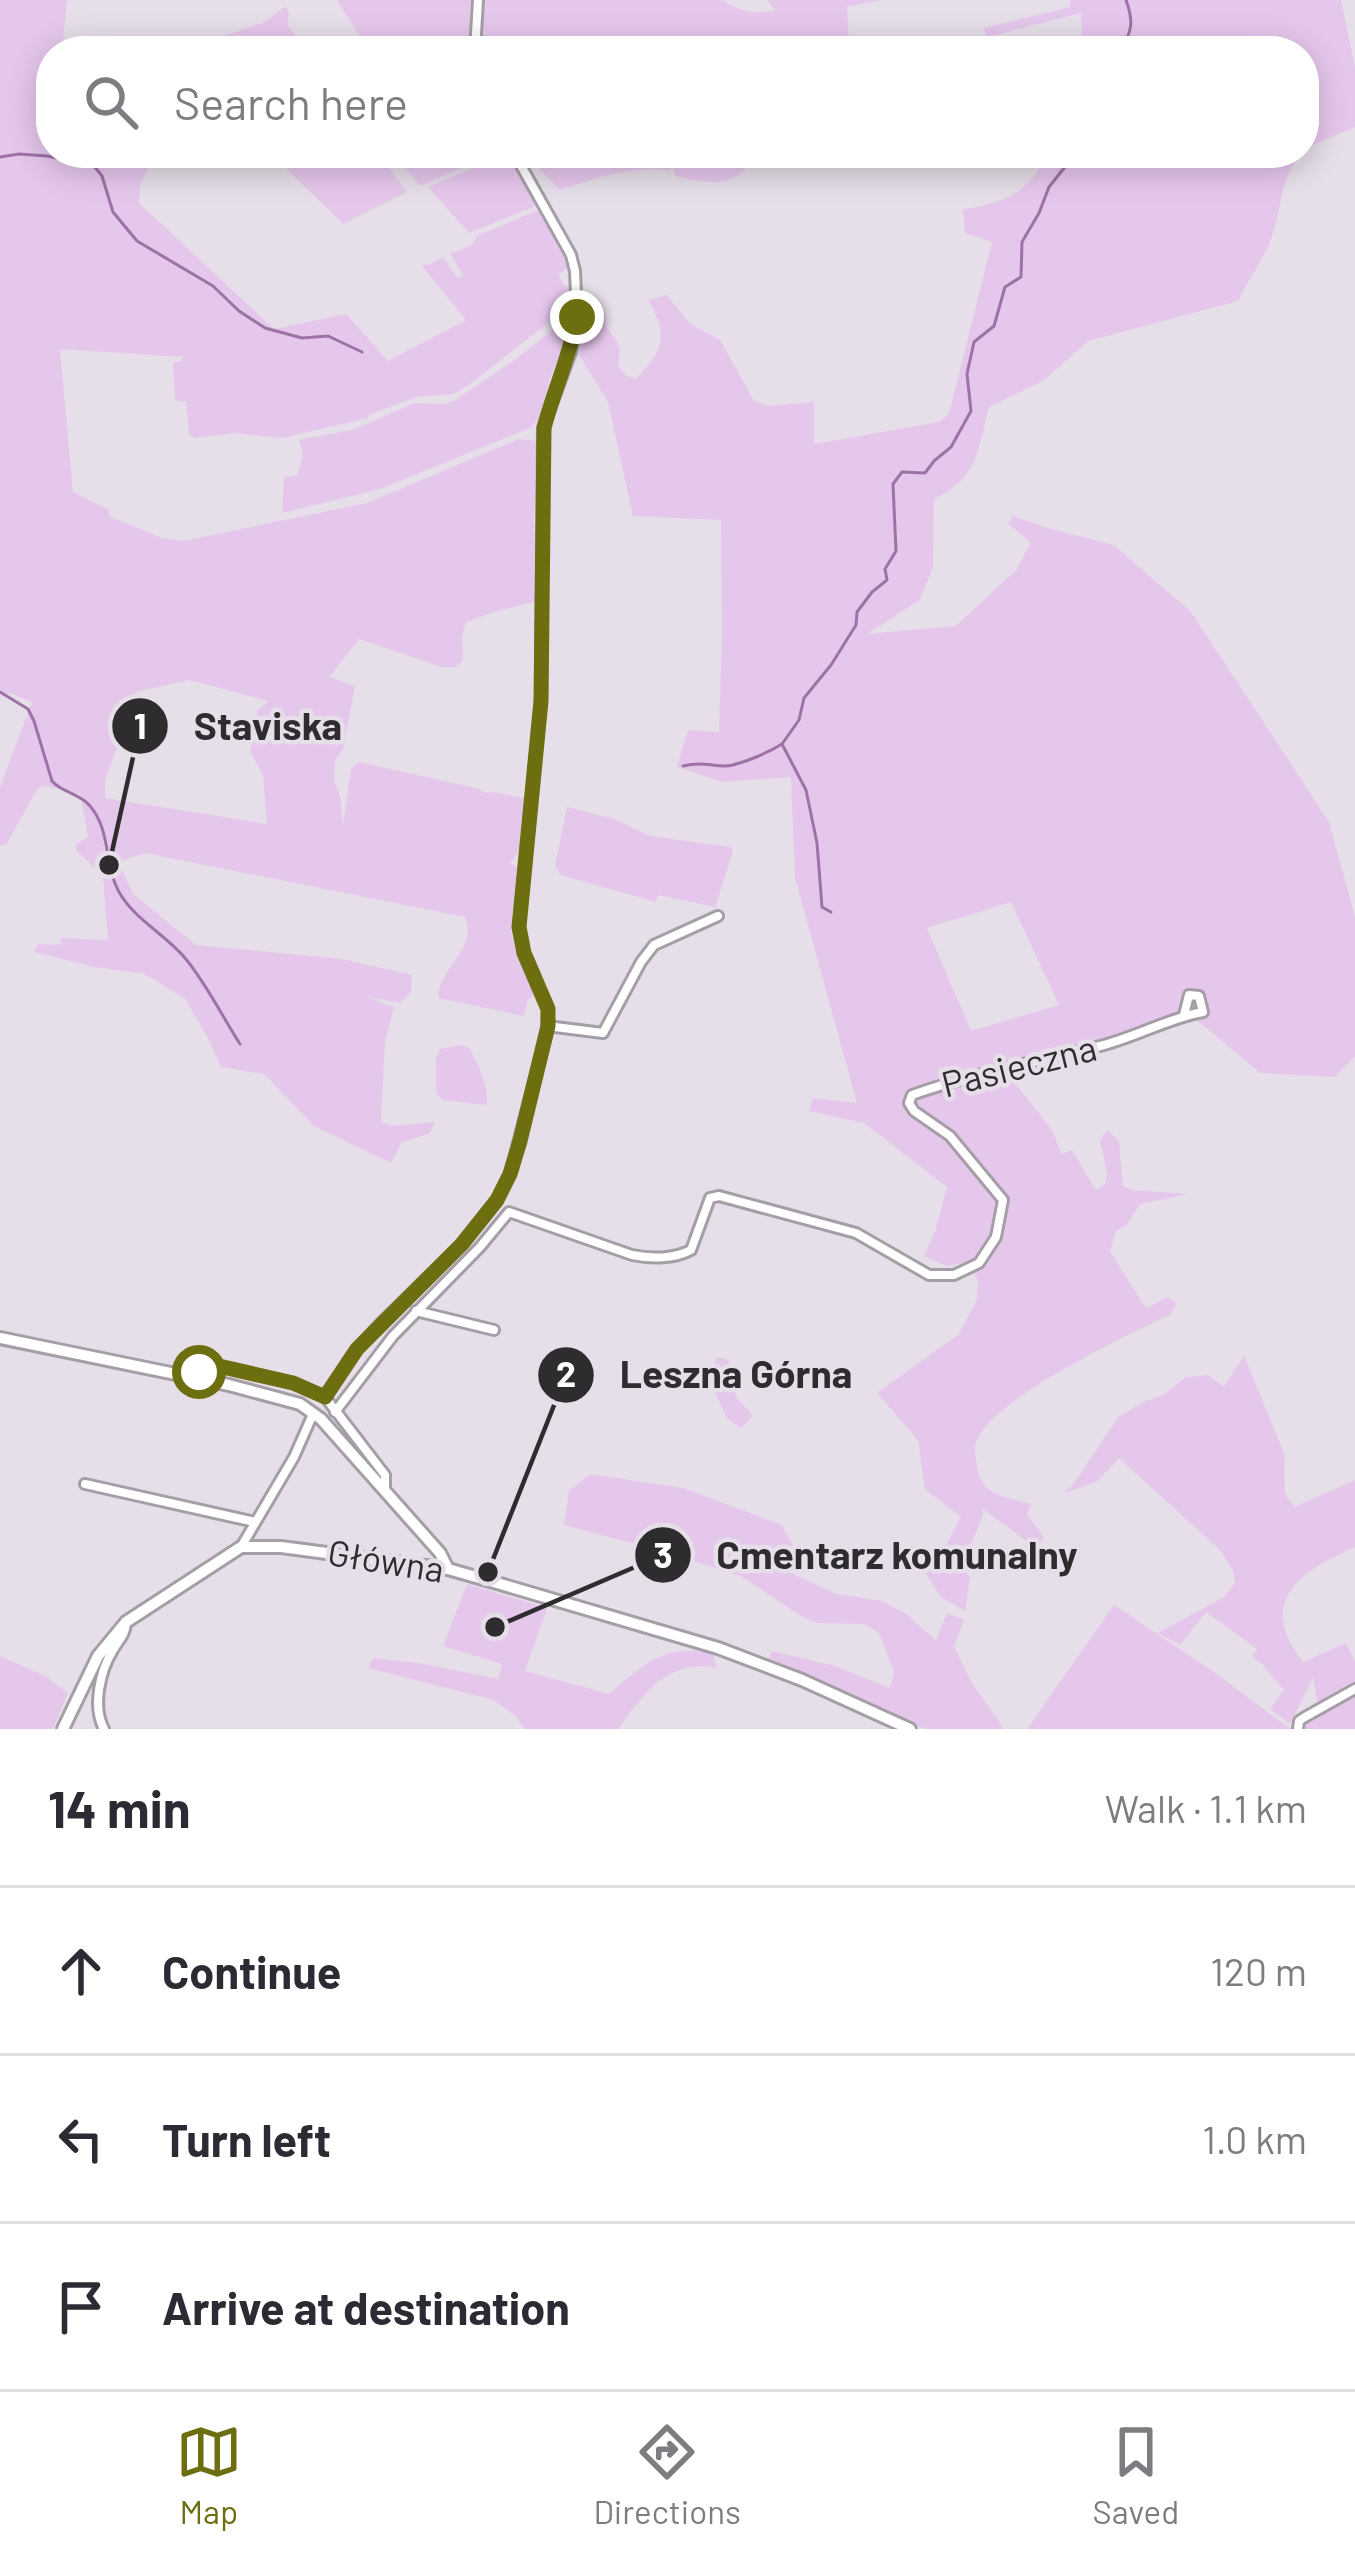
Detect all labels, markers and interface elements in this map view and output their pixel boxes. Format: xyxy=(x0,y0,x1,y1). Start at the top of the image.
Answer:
search box xyxy=(36,36,1319,168)
icon: search xyxy=(78,69,144,135)
text: Search here xyxy=(174,75,408,129)
route end xyxy=(550,290,604,344)
callout: Staviska xyxy=(110,689,366,764)
text: Staviska xyxy=(194,701,342,748)
text: 1 xyxy=(134,703,146,746)
street label: Pasieczna xyxy=(937,1025,1100,1105)
callout: Leszna Górna xyxy=(536,1337,876,1412)
route start xyxy=(172,1345,226,1399)
text: Leszna Górna xyxy=(620,1349,852,1396)
text: 2 xyxy=(556,1351,576,1394)
callout: Cmentarz komunalny xyxy=(633,1518,1102,1593)
street label: Główna xyxy=(325,1529,447,1590)
text: Cmentarz komunalny xyxy=(716,1530,1078,1577)
text: 3 xyxy=(653,1532,673,1575)
text: 14 min xyxy=(48,1777,191,1838)
text: Walk · 1.1 km xyxy=(1105,1784,1307,1831)
icon: ahead xyxy=(48,1938,114,2004)
text: Continue xyxy=(162,1944,341,1998)
text: 120 m xyxy=(1210,1947,1307,1994)
icon: left xyxy=(48,2106,114,2172)
text: Turn left xyxy=(162,2112,331,2166)
text: 1.0 km xyxy=(1202,2115,1307,2162)
icon: arrive xyxy=(48,2274,114,2340)
text: Arrive at destination xyxy=(162,2280,570,2334)
tab: Map xyxy=(176,2419,242,2531)
tab: Directions xyxy=(593,2419,741,2531)
tab: Saved xyxy=(1093,2419,1179,2531)

